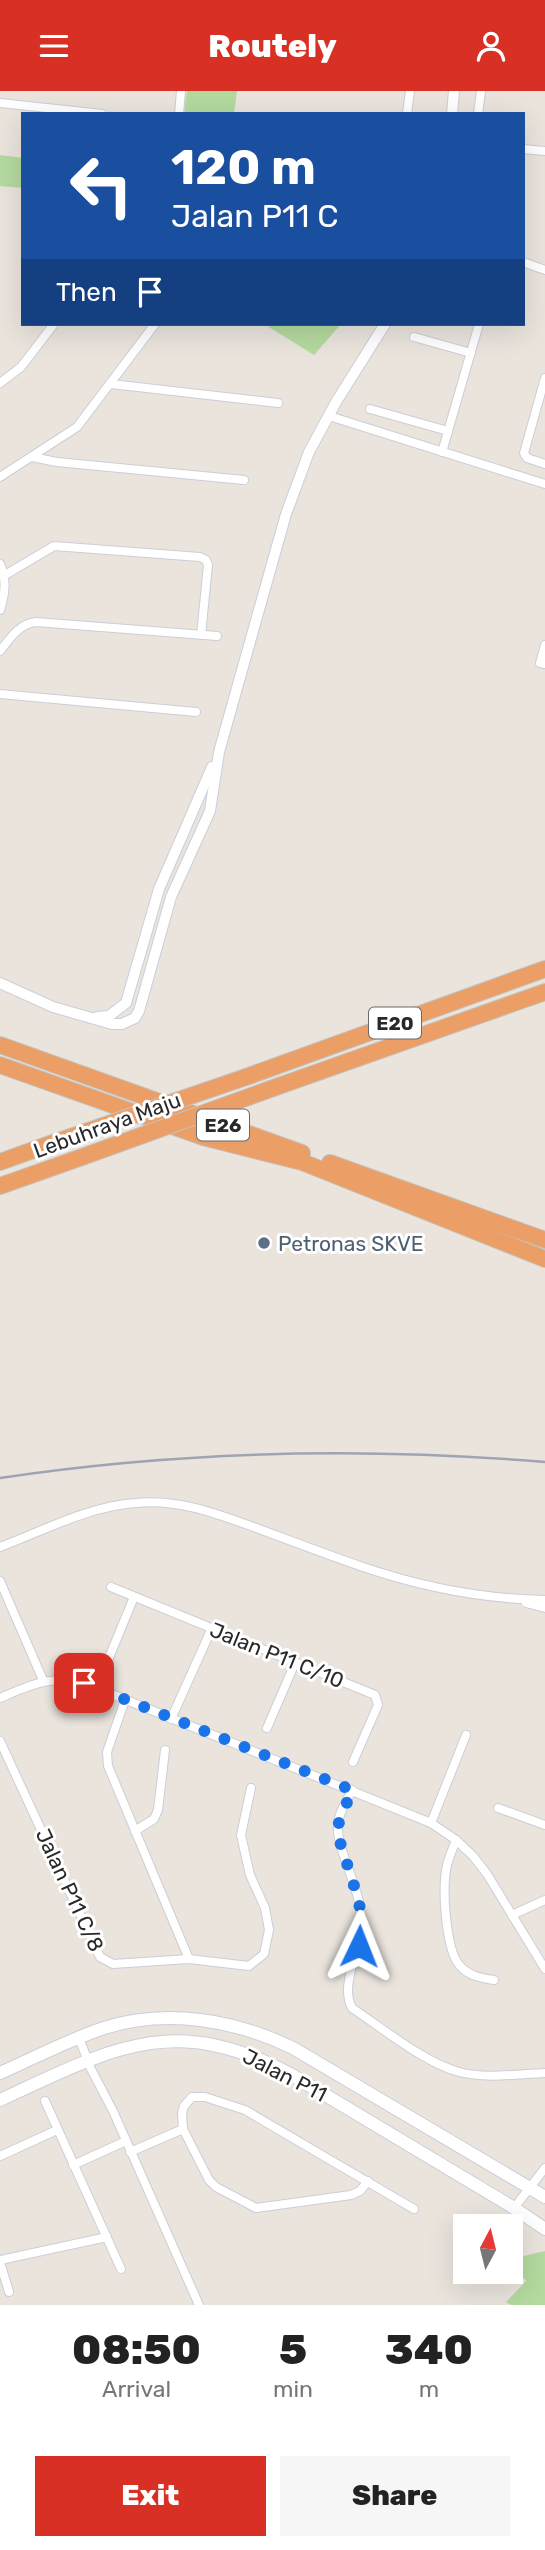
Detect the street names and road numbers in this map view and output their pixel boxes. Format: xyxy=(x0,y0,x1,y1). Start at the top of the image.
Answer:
road number: E20 xyxy=(369,1007,421,1039)
street label: Lebuhraya Maju xyxy=(30,1087,184,1163)
road number: E26 xyxy=(197,1109,249,1141)
street label: Jalan P11 C/10 xyxy=(206,1617,348,1693)
street label: Jalan P11 C/8 xyxy=(31,1825,109,1955)
street label: Jalan P11 xyxy=(239,2043,331,2107)

